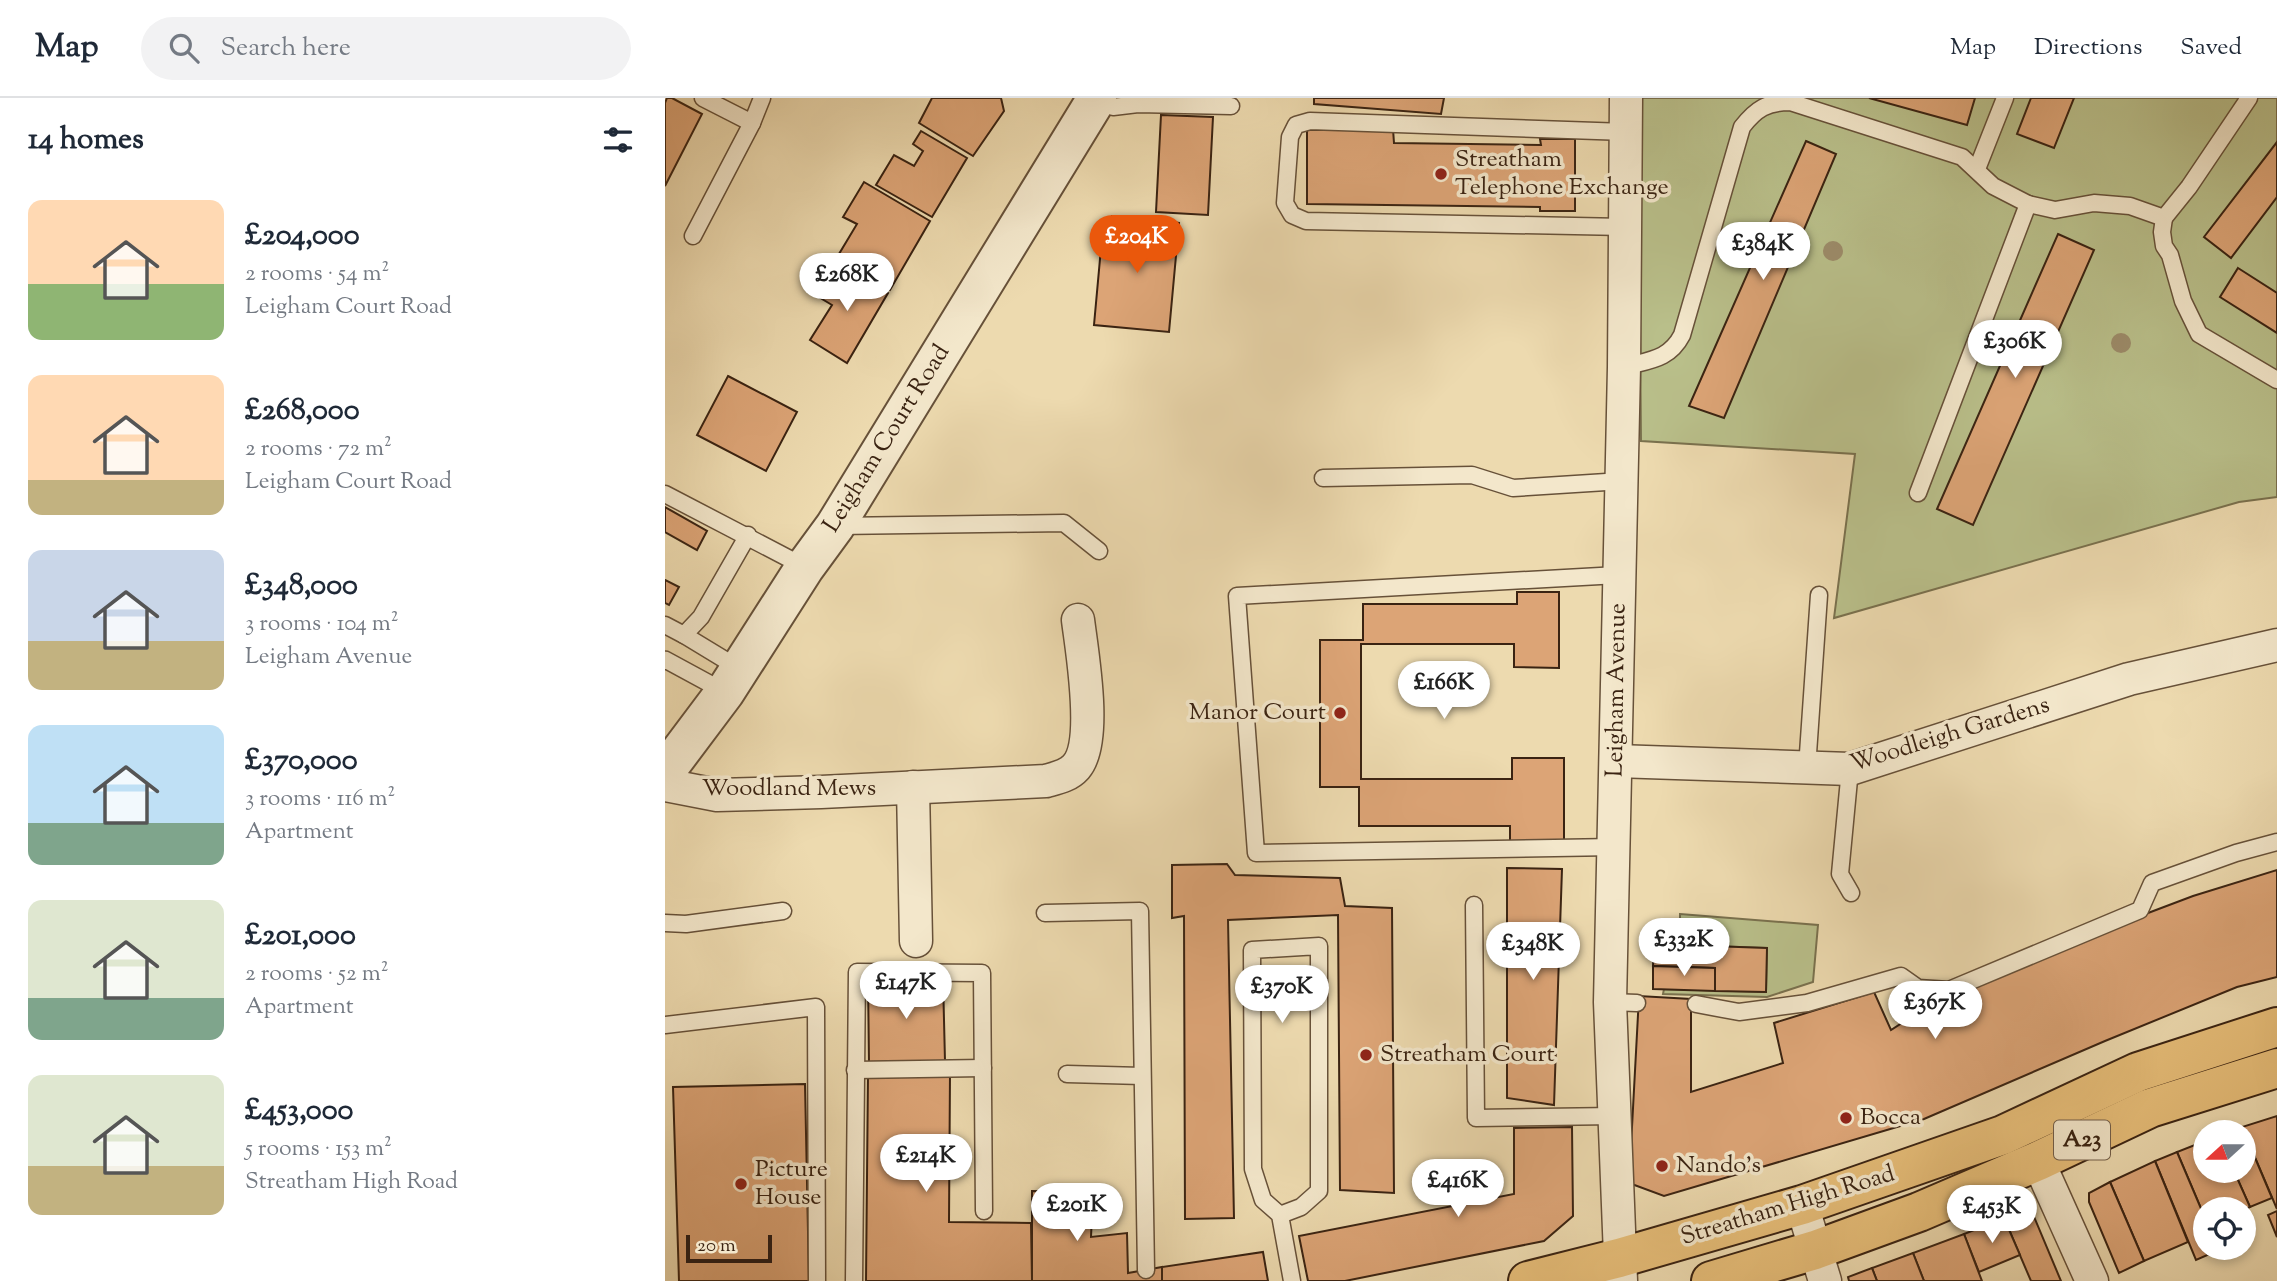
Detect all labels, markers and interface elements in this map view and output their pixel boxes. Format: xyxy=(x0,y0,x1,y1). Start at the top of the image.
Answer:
search box xyxy=(141,17,631,80)
text: Map xyxy=(35,24,99,72)
icon: search xyxy=(165,29,203,67)
text: Search here xyxy=(221,30,351,67)
text: Map xyxy=(1950,31,1996,65)
text: Directions xyxy=(2034,31,2142,65)
text: Saved xyxy=(2180,31,2242,65)
text: 14 homes xyxy=(28,119,144,162)
icon: filters xyxy=(599,121,637,159)
place label: Streatham Telephone Exchange xyxy=(1455,143,1669,205)
marker: Streatham Telephone Exchange xyxy=(1433,166,1449,182)
text: £204,000 xyxy=(245,215,360,258)
pin: £204K xyxy=(1088,216,1186,275)
text: £204K xyxy=(1106,221,1168,254)
pin: £384K xyxy=(1714,222,1812,282)
icon: home xyxy=(84,228,168,312)
text: £384K xyxy=(1732,228,1794,261)
pin: £268K xyxy=(798,254,896,313)
text: 2 rooms · 54 m² xyxy=(245,258,389,291)
text: £268K xyxy=(815,259,879,292)
text: Leigham Court Road xyxy=(245,291,452,324)
pin: £306K xyxy=(1966,320,2064,380)
text: £306K xyxy=(1984,326,2046,359)
street label: Leigham Court Road xyxy=(815,338,959,540)
text: £268,000 xyxy=(245,390,360,433)
icon: home xyxy=(84,403,168,487)
text: 2 rooms · 72 m² xyxy=(245,433,392,466)
text: Leigham Court Road xyxy=(245,466,452,499)
text: £348,000 xyxy=(245,565,358,608)
icon: home xyxy=(84,578,168,662)
street label: Leigham Avenue xyxy=(1598,603,1636,777)
text: 3 rooms · 104 m² xyxy=(245,608,399,641)
text: Leigham Avenue xyxy=(245,641,412,674)
pin: £166K xyxy=(1395,662,1493,721)
text: £166K xyxy=(1414,667,1474,700)
street label: Woodleigh Gardens xyxy=(1846,689,2054,781)
place label: Manor Court xyxy=(1189,696,1326,730)
marker: Manor Court xyxy=(1332,705,1348,721)
text: £370,000 xyxy=(245,740,358,783)
icon: home xyxy=(84,753,168,837)
street label: Woodland Mews xyxy=(702,772,876,806)
text: 3 rooms · 116 m² xyxy=(245,783,395,816)
text: Apartment xyxy=(245,816,354,849)
text: £201,000 xyxy=(245,915,356,958)
pin: £332K xyxy=(1635,918,1733,978)
pin: £348K xyxy=(1484,922,1582,982)
text: £332K xyxy=(1655,924,1713,957)
icon: home xyxy=(84,928,168,1012)
text: £348K xyxy=(1502,928,1564,961)
text: 2 rooms · 52 m² xyxy=(245,958,388,991)
pin: £147K xyxy=(857,962,955,1021)
pin: £370K xyxy=(1233,965,1331,1025)
text: £147K xyxy=(876,967,936,1000)
text: £370K xyxy=(1251,971,1313,1004)
pin: £367K xyxy=(1886,982,1984,1041)
text: £367K xyxy=(1904,987,1966,1020)
text: Apartment xyxy=(245,991,354,1024)
place label: Streatham Court xyxy=(1380,1038,1555,1072)
marker: Streatham Court xyxy=(1358,1047,1374,1063)
text: £453,000 xyxy=(245,1090,353,1133)
place label: Bocca xyxy=(1860,1101,1921,1135)
icon: home xyxy=(84,1103,168,1187)
marker: Bocca xyxy=(1838,1110,1854,1126)
north arrow xyxy=(2193,1120,2256,1183)
map controls xyxy=(2193,1120,2256,1260)
road number: A23 xyxy=(2054,1121,2110,1160)
text: 5 rooms · 153 m² xyxy=(245,1133,392,1166)
pin: £214K xyxy=(877,1134,975,1194)
text: £214K xyxy=(896,1140,956,1173)
place label: Nando's xyxy=(1676,1149,1761,1183)
place label: Picture House xyxy=(755,1153,828,1215)
street label: Streatham High Road xyxy=(1677,1157,1900,1255)
marker: Nando's xyxy=(1654,1158,1670,1174)
pin: £416K xyxy=(1409,1160,1507,1219)
text: £416K xyxy=(1428,1165,1488,1198)
text: Streatham High Road xyxy=(245,1166,458,1199)
marker: Picture House xyxy=(733,1176,749,1192)
pin: £201K xyxy=(1028,1184,1126,1243)
pin: £453K xyxy=(1943,1186,2041,1245)
text: £201K xyxy=(1047,1189,1107,1222)
text: £453K xyxy=(1963,1191,2021,1224)
button: locate xyxy=(2193,1197,2256,1260)
scale bar xyxy=(686,1232,772,1264)
text: 20 m xyxy=(697,1233,736,1260)

